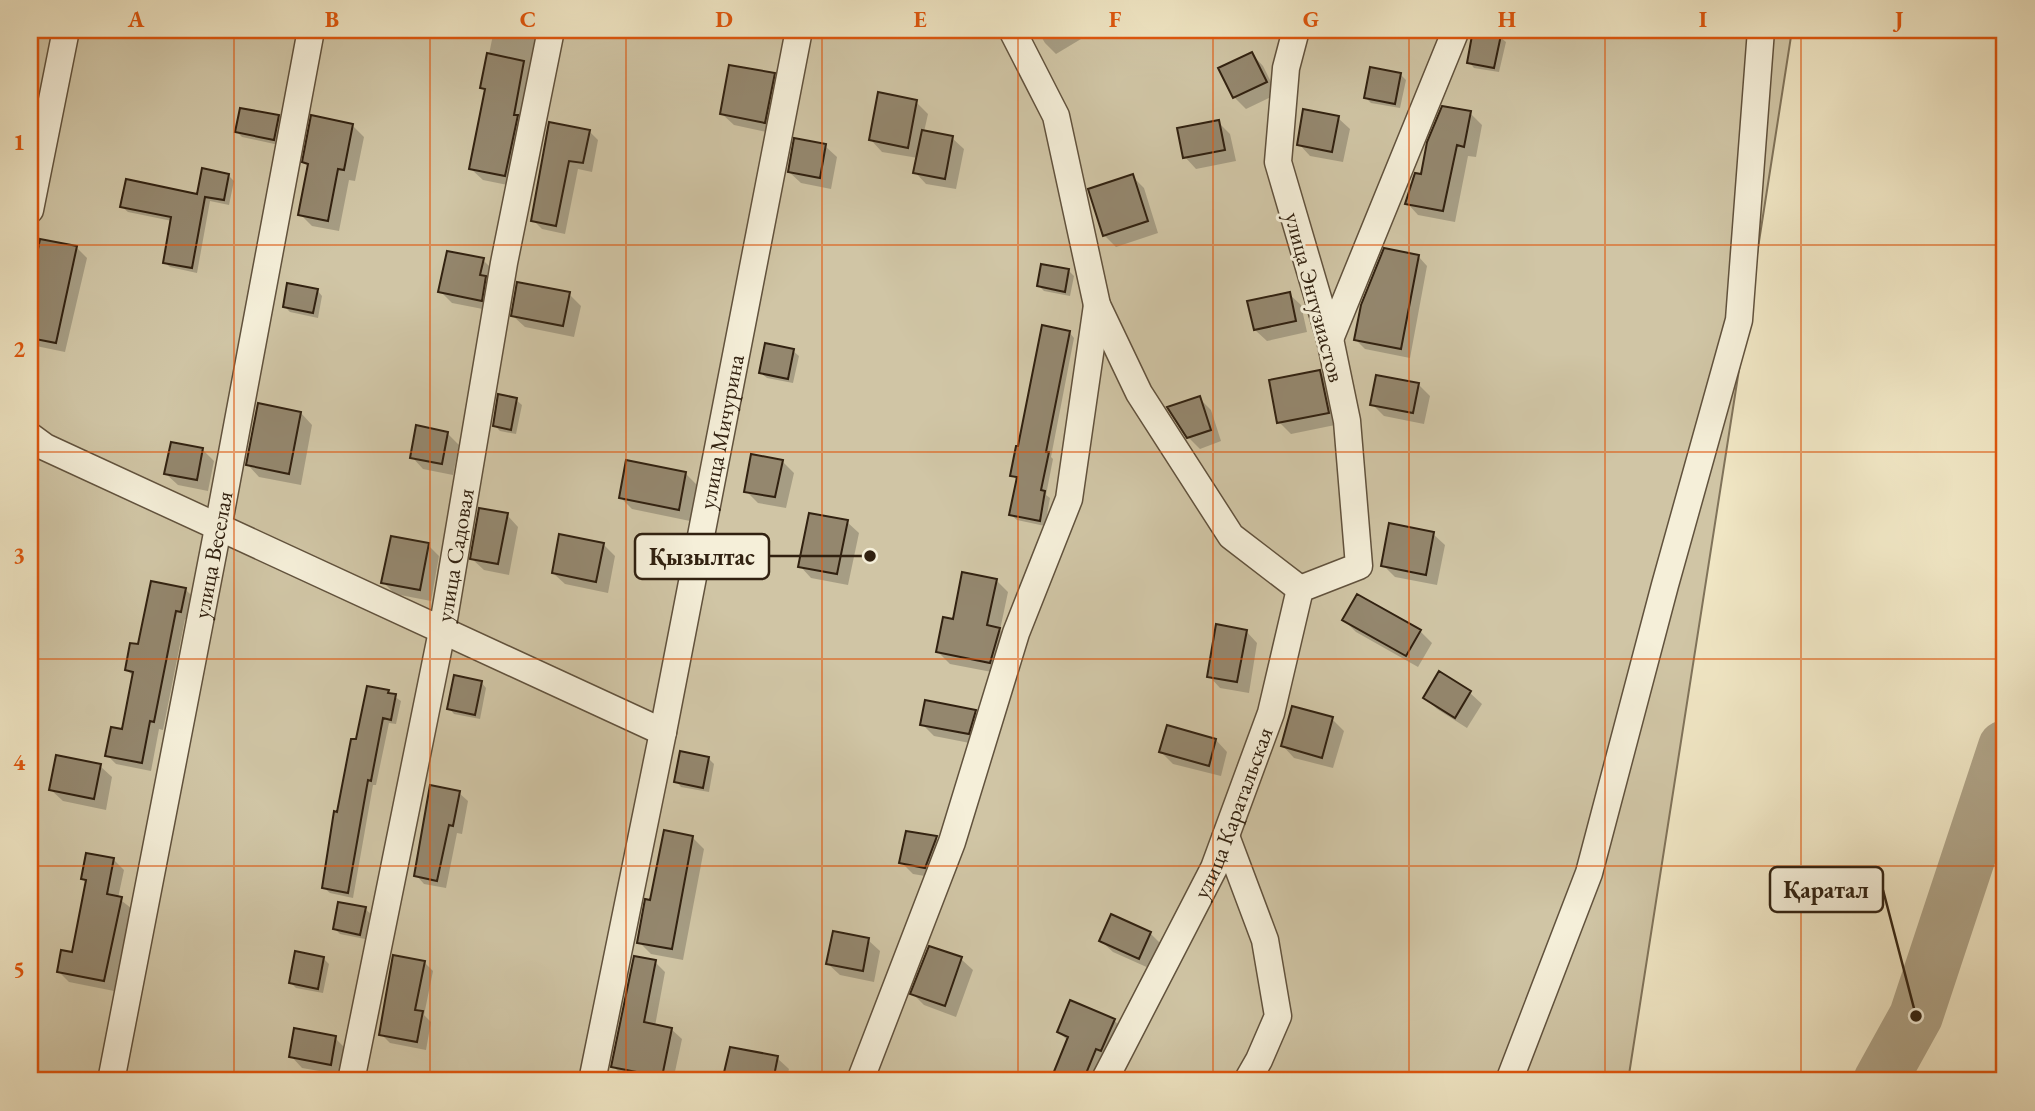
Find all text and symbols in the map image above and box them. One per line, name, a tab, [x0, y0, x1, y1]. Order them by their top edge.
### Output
text: A	[127, 4, 145, 34]
text: B	[325, 4, 339, 34]
text: C	[520, 4, 536, 34]
text: D	[715, 4, 733, 34]
text: E	[913, 4, 927, 34]
text: F	[1109, 4, 1122, 34]
text: G	[1303, 4, 1319, 34]
text: H	[1498, 4, 1516, 34]
text: I	[1699, 4, 1707, 34]
text: J	[1893, 4, 1904, 34]
text: 1	[13, 127, 25, 157]
street label: улица Энтузиастов	[1278, 209, 1352, 385]
text: 2	[13, 334, 25, 364]
street label: улица Мичурина	[692, 351, 751, 512]
street label: улица Садовая	[429, 486, 481, 624]
street label: улица Веселая	[186, 489, 240, 621]
callout: Қызылтас	[635, 534, 769, 579]
text: 3	[13, 540, 25, 570]
text: Қызылтас	[649, 541, 755, 572]
street label: улица Каратальская	[1186, 723, 1280, 904]
text: 4	[13, 747, 26, 777]
callout: Қаратал	[1770, 867, 1883, 912]
text: Қаратал	[1783, 874, 1869, 905]
text: 5	[13, 954, 25, 984]

